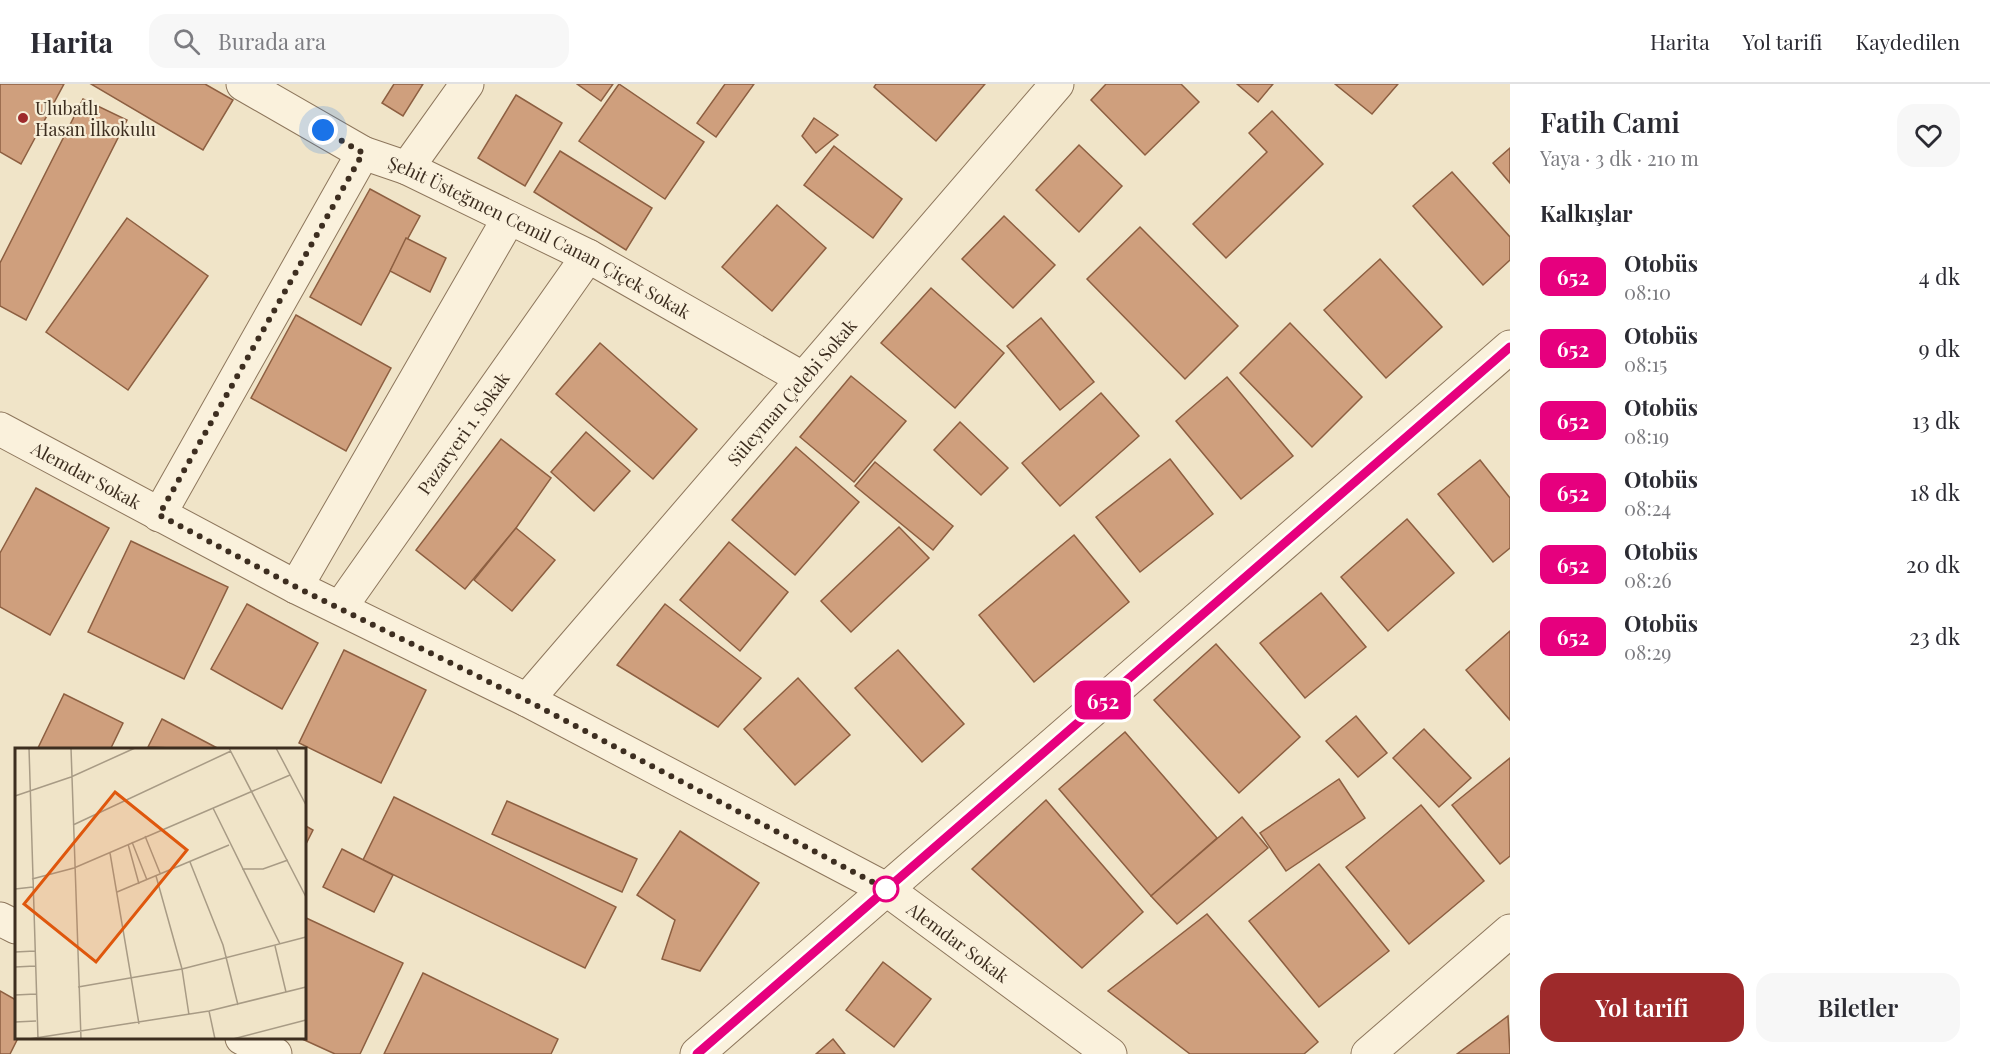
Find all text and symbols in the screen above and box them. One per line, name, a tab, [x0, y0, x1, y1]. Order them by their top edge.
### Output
search box	[149, 14, 569, 68]
text: Harita	[30, 23, 113, 60]
icon: search	[170, 25, 203, 58]
text: Burada ara	[218, 26, 326, 56]
text: Harita	[1650, 27, 1710, 55]
text: Yol tarifi	[1743, 27, 1822, 55]
text: Kaydedilen	[1855, 27, 1960, 55]
place label: Ulubatlı Hasan İlkokulu	[35, 96, 157, 141]
text: Fatih Cami	[1540, 103, 1680, 140]
button: heart	[1897, 104, 1960, 167]
marker: Ulubatlı Hasan İlkokulu	[16, 111, 30, 125]
your location	[308, 115, 338, 145]
text: Yaya · 3 dk · 210 m	[1540, 144, 1699, 171]
street label: Şehit Üsteğmen Cemil Canan Çiçek Sokak	[385, 150, 695, 324]
text: Kalkışlar	[1540, 198, 1633, 228]
text: Otobüs	[1624, 248, 1698, 278]
text: 4 dk	[1919, 261, 1960, 291]
text: 652	[1557, 262, 1589, 290]
text: 08:10	[1624, 278, 1671, 305]
street label: Süleyman Çelebi Sokak	[722, 314, 862, 471]
text: Otobüs	[1624, 320, 1698, 350]
text: 9 dk	[1918, 333, 1960, 363]
text: 652	[1557, 334, 1589, 362]
text: 08:15	[1624, 350, 1667, 377]
street label: Pazaryeri 1. Sokak	[412, 367, 515, 499]
text: Otobüs	[1624, 392, 1698, 422]
text: 13 dk	[1912, 405, 1960, 435]
text: 652	[1557, 406, 1589, 434]
text: 08:19	[1624, 422, 1669, 449]
street label: Alemdar Sokak	[27, 436, 146, 514]
text: Otobüs	[1624, 464, 1698, 494]
text: 18 dk	[1910, 477, 1960, 507]
text: 652	[1557, 478, 1589, 506]
text: 08:24	[1624, 494, 1671, 521]
text: Otobüs	[1624, 536, 1698, 566]
text: 20 dk	[1906, 549, 1960, 579]
text: 652	[1557, 550, 1589, 578]
text: 08:26	[1624, 566, 1672, 593]
text: Otobüs	[1624, 608, 1698, 638]
text: 23 dk	[1909, 621, 1960, 651]
text: 652	[1557, 622, 1589, 650]
text: 08:29	[1624, 638, 1671, 665]
line badge: 652	[1068, 680, 1138, 720]
text: 652	[1087, 686, 1119, 714]
inset map	[15, 748, 306, 1039]
unlabelled marker	[873, 876, 899, 902]
street label: Alemdar Sokak	[902, 896, 1014, 988]
button: Yol tarifi	[1540, 973, 1744, 1042]
button: Biletler	[1756, 973, 1960, 1042]

